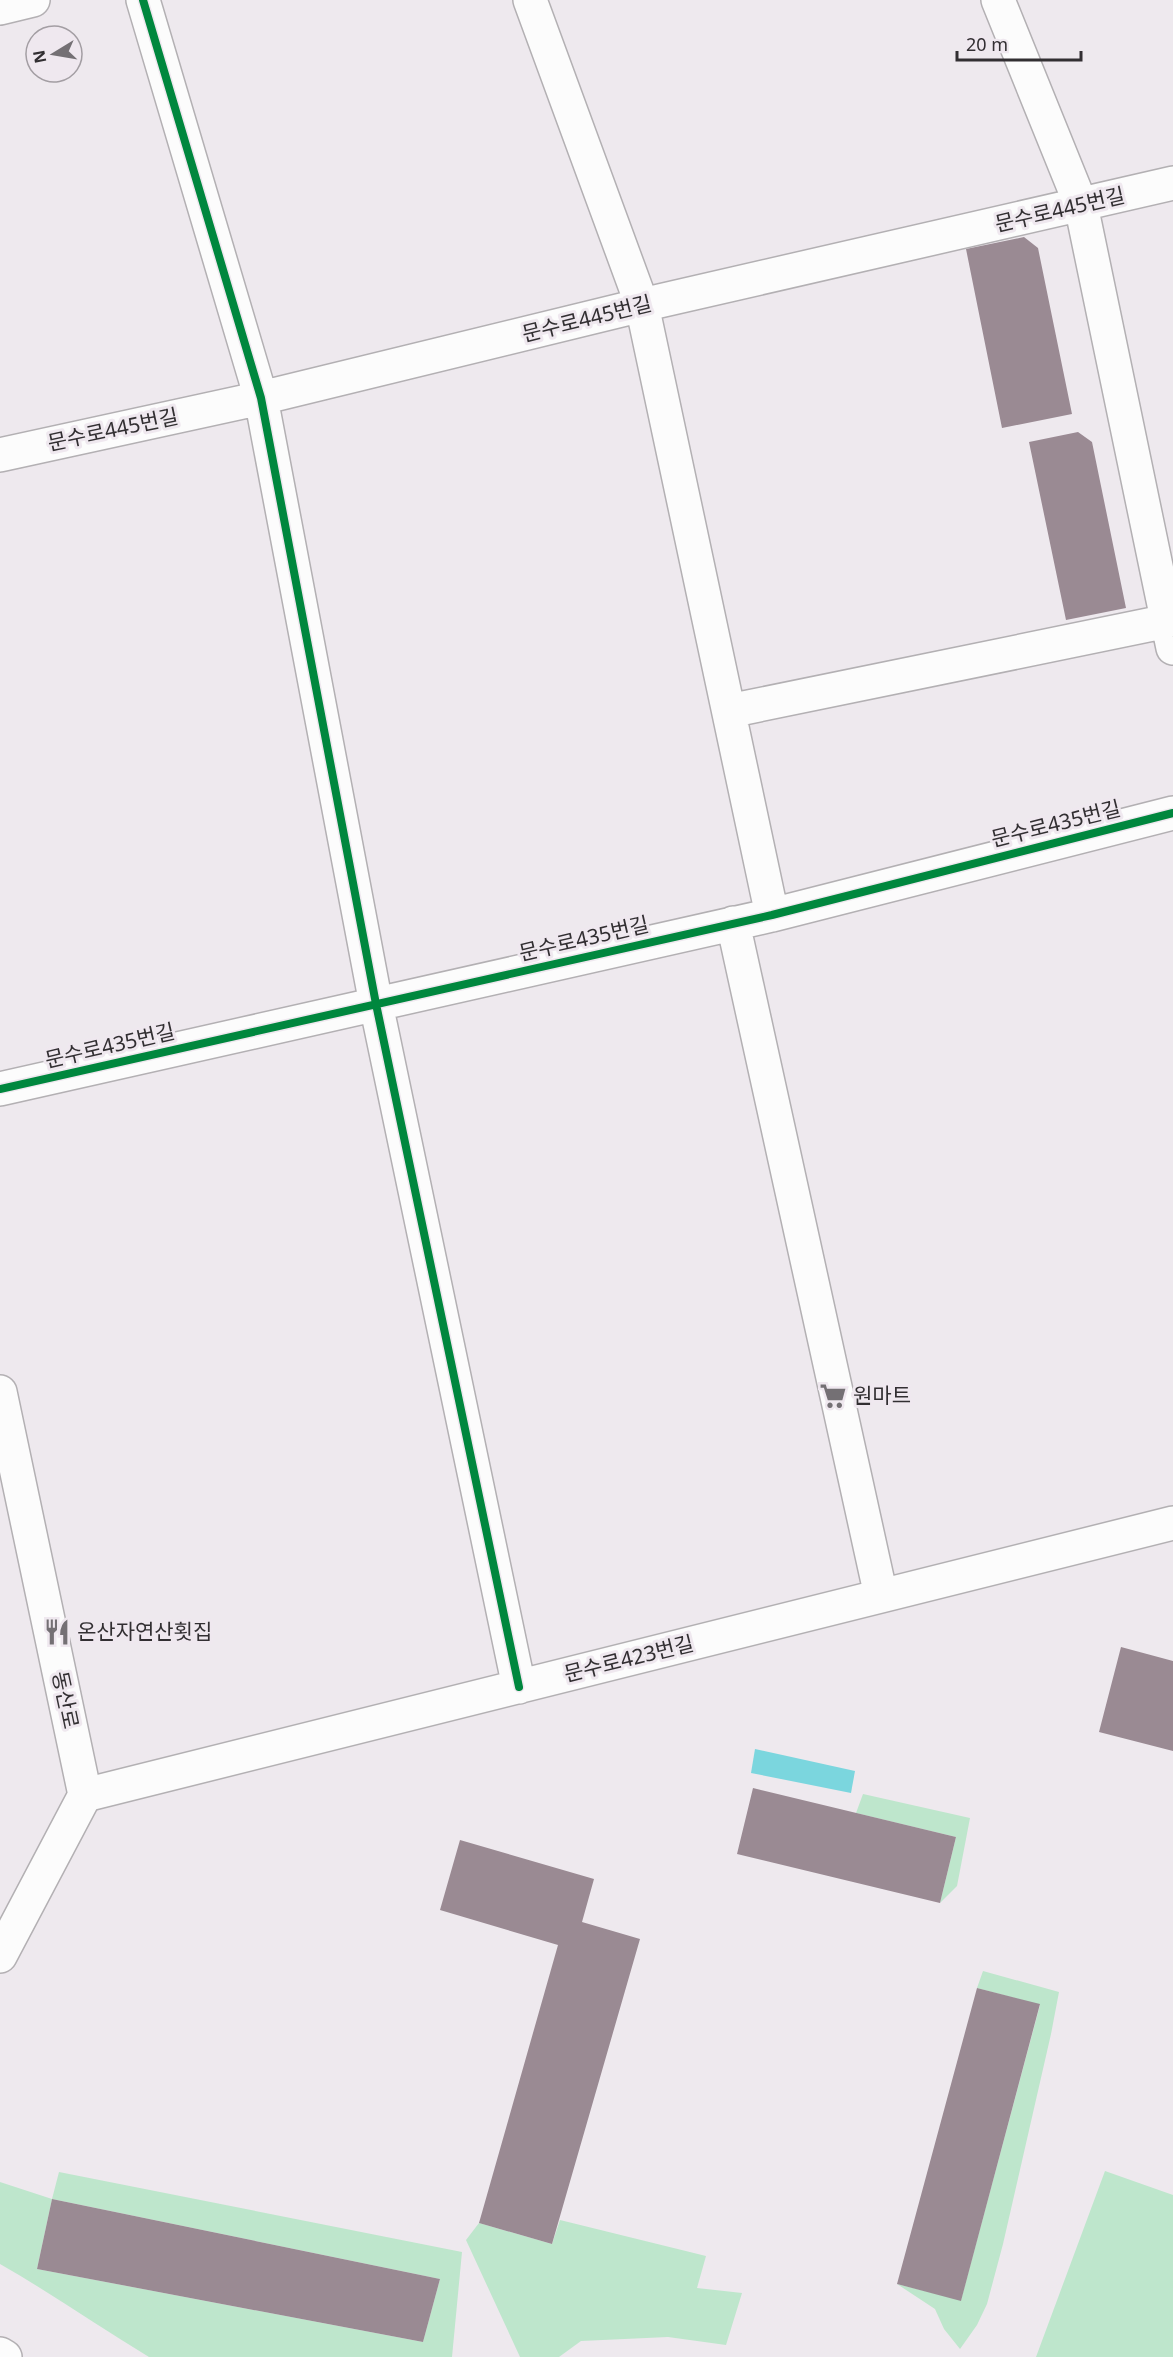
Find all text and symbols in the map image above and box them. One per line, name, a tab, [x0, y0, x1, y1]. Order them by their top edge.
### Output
north arrow	[24, 24, 84, 84]
scale bar	[957, 24, 1082, 62]
text: 20 m	[966, 32, 1008, 56]
text: N	[27, 48, 51, 65]
street label: 문수로445번길	[992, 180, 1128, 238]
street label: 문수로445번길	[519, 288, 654, 348]
street label: 문수로445번길	[45, 402, 181, 457]
street label: 문수로435번길	[988, 793, 1123, 853]
street label: 문수로435번길	[516, 909, 652, 967]
street label: 문수로435번길	[42, 1016, 178, 1074]
supermarket icon: 원마트	[818, 1381, 848, 1411]
place label: 원마트	[853, 1381, 911, 1409]
restaurant icon: 온산자연산횟집	[42, 1617, 72, 1647]
place label: 온산자연산횟집	[77, 1617, 212, 1645]
street label: 문수로423번길	[561, 1628, 696, 1688]
street label: 동산로	[46, 1669, 86, 1731]

